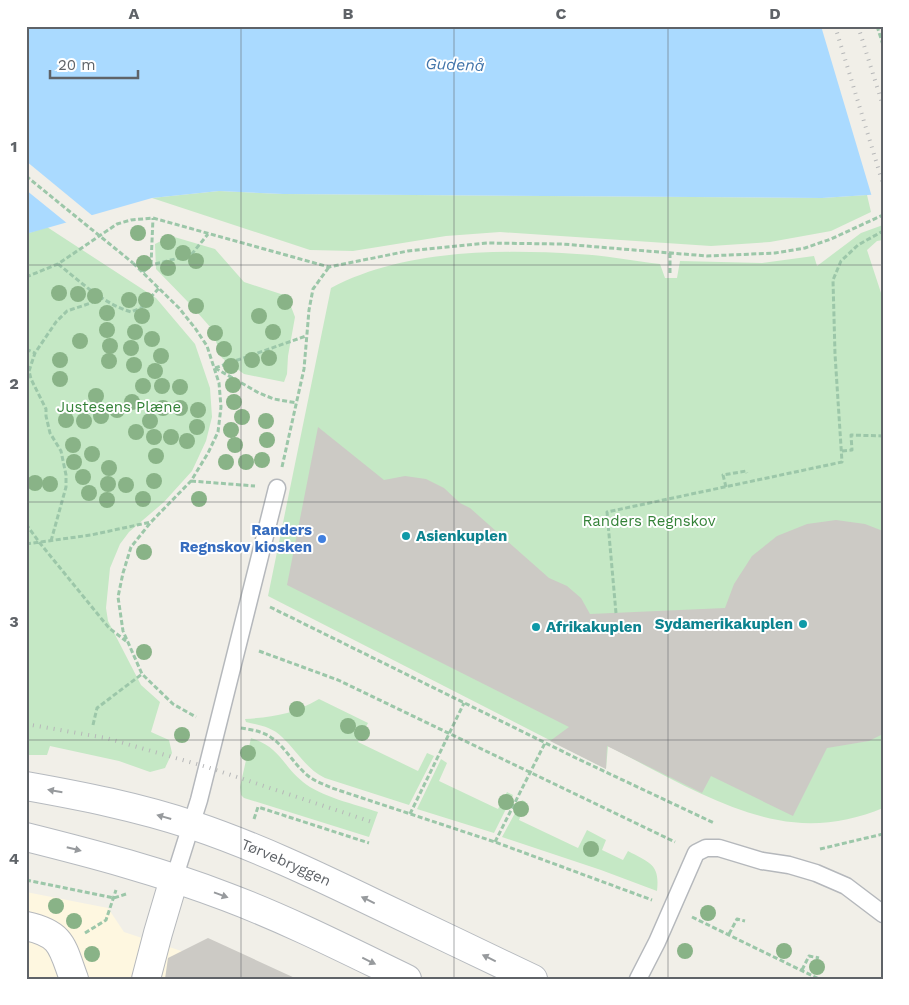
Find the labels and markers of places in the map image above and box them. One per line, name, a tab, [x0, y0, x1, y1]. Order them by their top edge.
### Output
place label: Randers Regnskov kiosken	[180, 521, 312, 556]
place label: Asienkuplen	[416, 527, 507, 545]
marker: Asienkuplen	[400, 530, 412, 542]
marker: Randers Regnskov kiosken	[316, 533, 328, 545]
place label: Sydamerikakuplen	[655, 615, 793, 633]
place label: Afrikakuplen	[546, 618, 642, 636]
marker: Sydamerikakuplen	[797, 618, 809, 630]
marker: Afrikakuplen	[530, 621, 542, 633]

